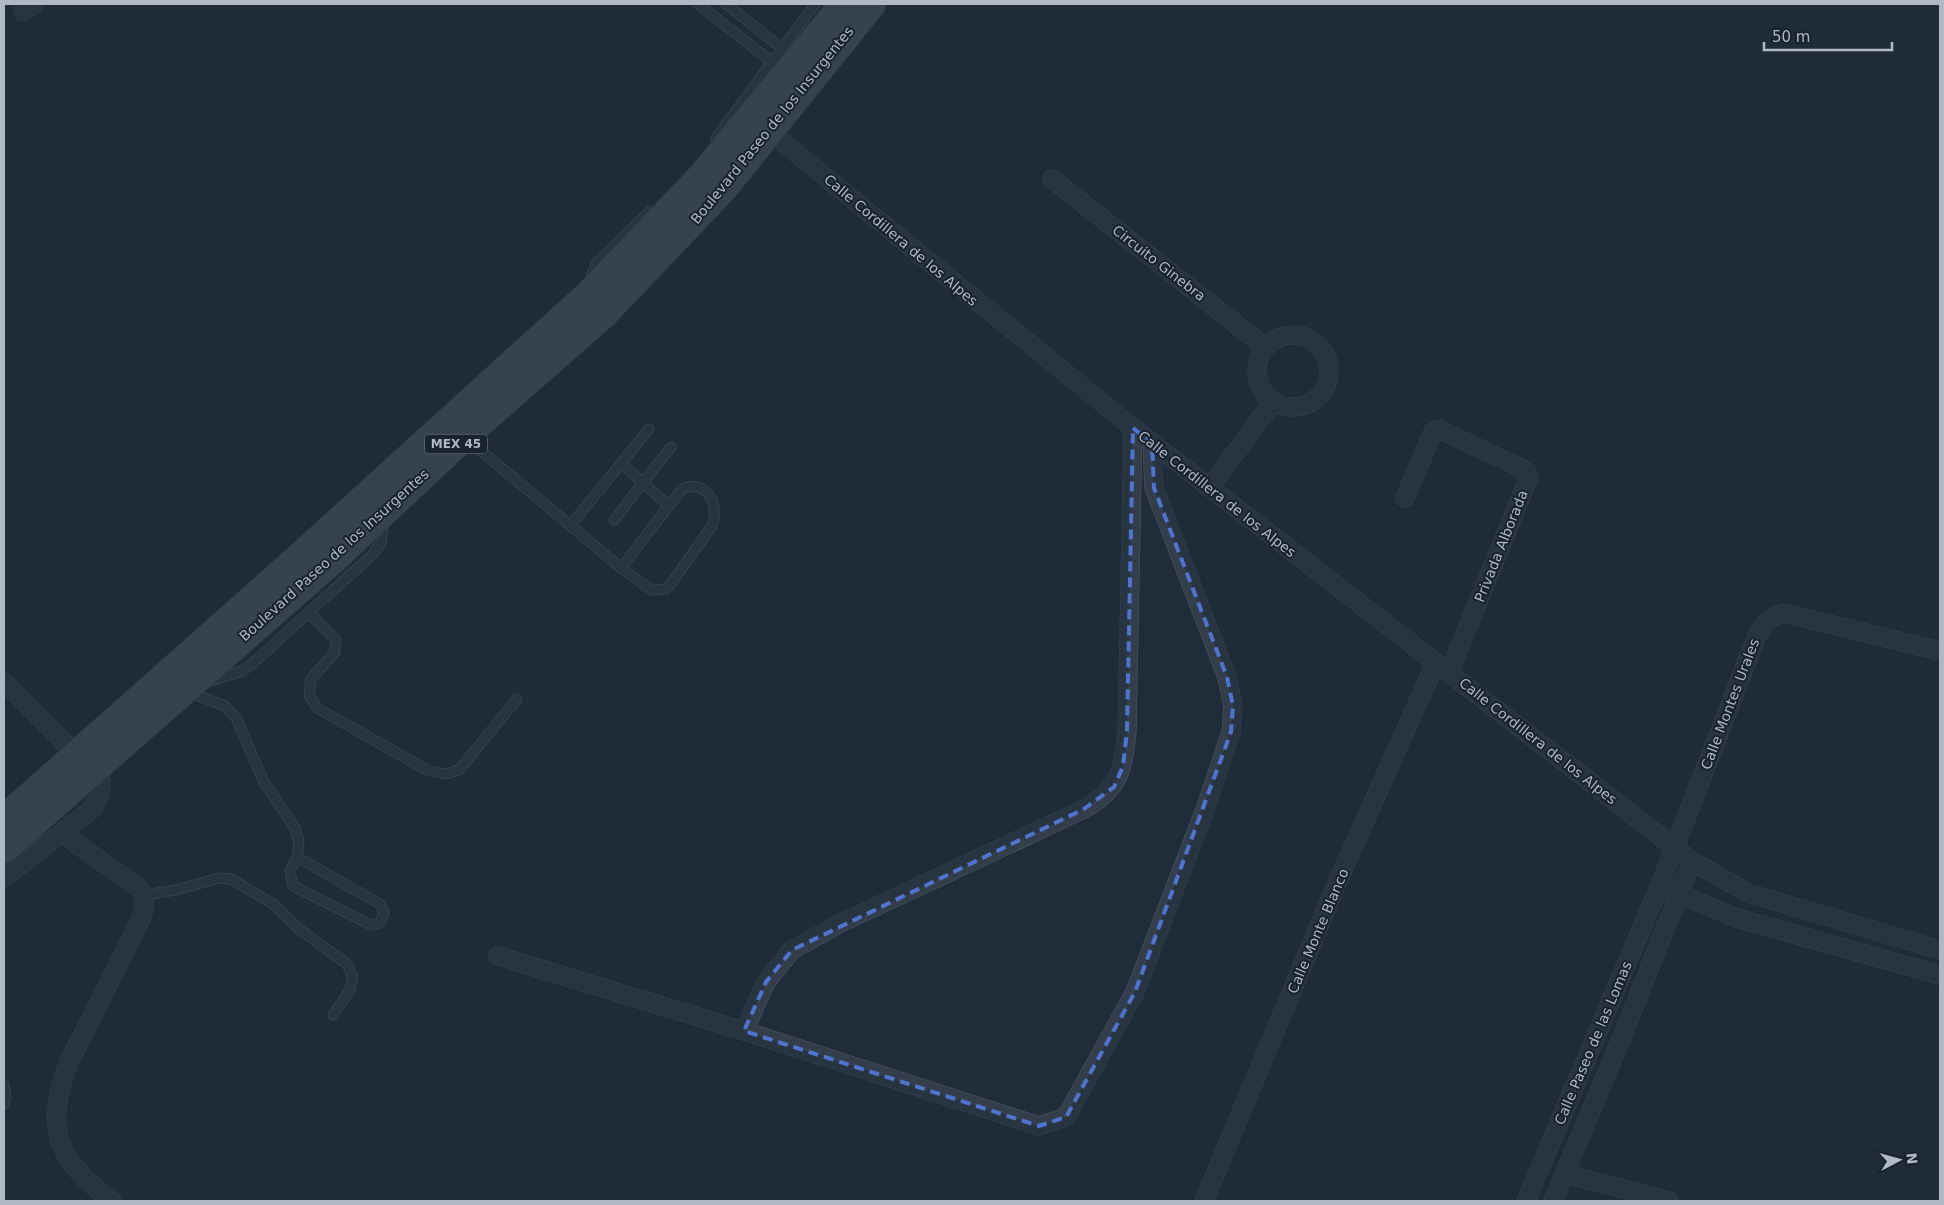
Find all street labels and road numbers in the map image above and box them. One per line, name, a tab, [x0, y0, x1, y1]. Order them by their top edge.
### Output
street label: Boulevard Paseo de los Insurgentes	[687, 23, 857, 227]
street label: Calle Cordillera de los Alpes	[821, 171, 981, 309]
street label: Circuito Ginebra	[1109, 222, 1209, 304]
street label: Calle Cordillera de los Alpes	[1135, 428, 1299, 560]
road number: MEX 45	[425, 434, 487, 454]
street label: Boulevard Paseo de los Insurgentes	[236, 466, 432, 644]
street label: Privada Alborada	[1471, 488, 1531, 604]
street label: Calle Montes Urales	[1698, 636, 1762, 772]
street label: Calle Cordillera de los Alpes	[1456, 675, 1620, 807]
street label: Calle Monte Blanco	[1284, 866, 1352, 996]
street label: Calle Paseo de las Lomas	[1551, 959, 1635, 1127]

